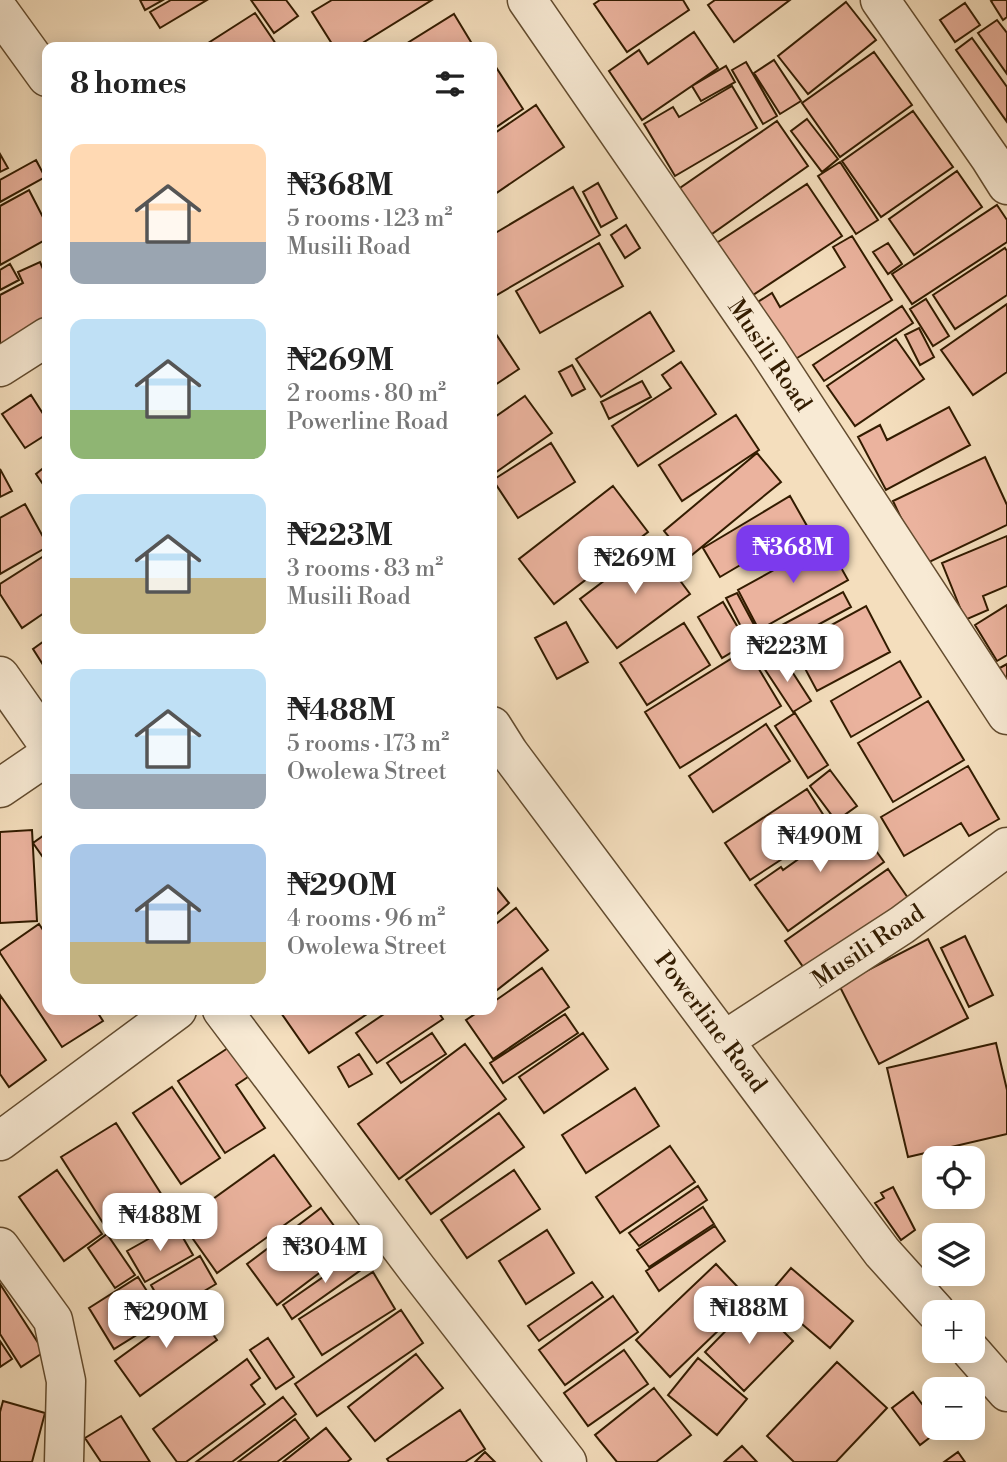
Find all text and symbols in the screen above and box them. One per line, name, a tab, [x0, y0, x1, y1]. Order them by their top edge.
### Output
text: 8 homes	[70, 65, 186, 103]
icon: filters	[431, 65, 469, 103]
text: ₦368M	[287, 167, 393, 205]
icon: home	[126, 172, 210, 256]
text: 5 rooms · 123 m²	[287, 205, 453, 233]
text: Musili Road	[287, 233, 411, 261]
street label: Musili Road	[721, 294, 818, 418]
text: ₦269M	[287, 342, 394, 380]
icon: home	[126, 347, 210, 431]
text: 2 rooms · 80 m²	[287, 380, 446, 408]
text: Powerline Road	[287, 408, 448, 436]
text: ₦223M	[287, 517, 393, 555]
icon: home	[126, 522, 210, 606]
pin: ₦368M	[744, 526, 842, 585]
text: ₦368M	[752, 534, 834, 562]
pin: ₦269M	[586, 536, 684, 596]
text: ₦269M	[594, 545, 676, 573]
text: 3 rooms · 83 m²	[287, 555, 443, 583]
text: Musili Road	[287, 583, 411, 611]
pin: ₦223M	[738, 624, 836, 684]
text: ₦223M	[746, 633, 828, 661]
text: ₦488M	[287, 692, 395, 730]
icon: home	[126, 697, 210, 781]
text: 5 rooms · 173 m²	[287, 730, 449, 758]
text: Owolewa Street	[287, 758, 447, 786]
pin: ₦490M	[771, 814, 869, 874]
text: ₦490M	[777, 823, 863, 851]
text: ₦290M	[287, 867, 397, 905]
icon: home	[126, 872, 210, 956]
street label: Musili Road	[807, 898, 931, 995]
text: 4 rooms · 96 m²	[287, 905, 445, 933]
text: Owolewa Street	[287, 933, 447, 961]
street label: Powerline Road	[648, 946, 773, 1099]
map controls	[922, 1146, 985, 1440]
button: locate	[922, 1146, 985, 1209]
pin: ₦488M	[111, 1194, 209, 1253]
text: ₦488M	[118, 1202, 202, 1230]
button: layers	[922, 1223, 985, 1286]
pin: ₦304M	[276, 1226, 374, 1285]
text: ₦304M	[283, 1234, 367, 1262]
pin: ₦188M	[700, 1286, 798, 1346]
pin: ₦290M	[117, 1290, 215, 1350]
text: ₦188M	[710, 1295, 788, 1323]
text: ₦290M	[124, 1299, 208, 1327]
button: +	[922, 1300, 985, 1363]
button: −	[922, 1377, 985, 1440]

